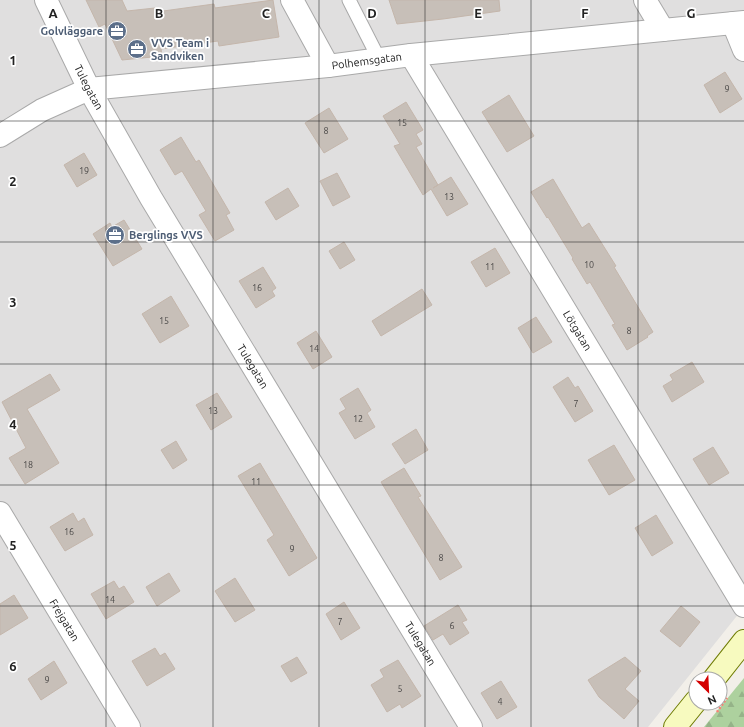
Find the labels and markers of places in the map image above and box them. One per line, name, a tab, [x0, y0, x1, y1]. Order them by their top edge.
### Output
office icon: Golvläggare	[106, 20, 128, 42]
place label: Golvläggare	[41, 25, 103, 37]
place label: VVS Team i Sandviken	[151, 37, 209, 62]
office icon: VVS Team i Sandviken	[126, 38, 148, 60]
office icon: Berglings VVS	[104, 224, 126, 246]
place label: Berglings VVS	[129, 229, 203, 241]

